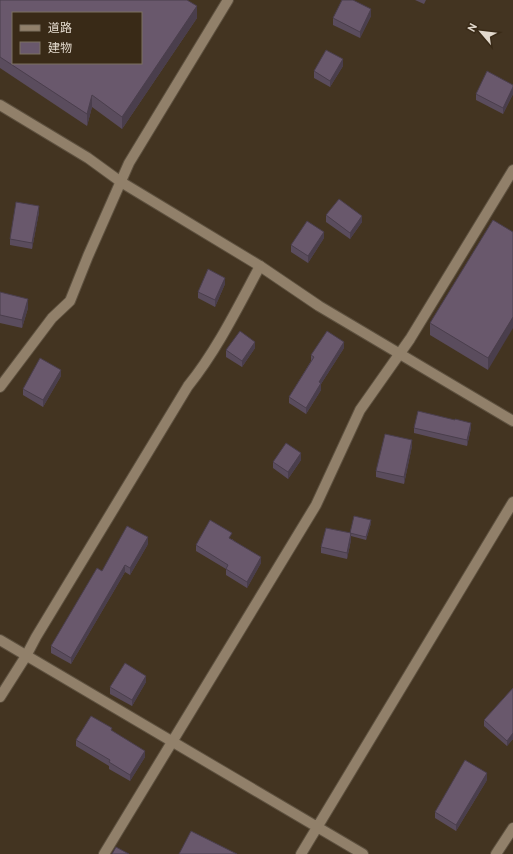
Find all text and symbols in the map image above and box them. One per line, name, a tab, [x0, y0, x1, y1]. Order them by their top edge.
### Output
legend	[12, 12, 142, 64]
north arrow	[461, 12, 501, 52]
text: 道路	[48, 21, 72, 37]
text: N	[465, 21, 481, 35]
text: 建物	[48, 41, 72, 57]

